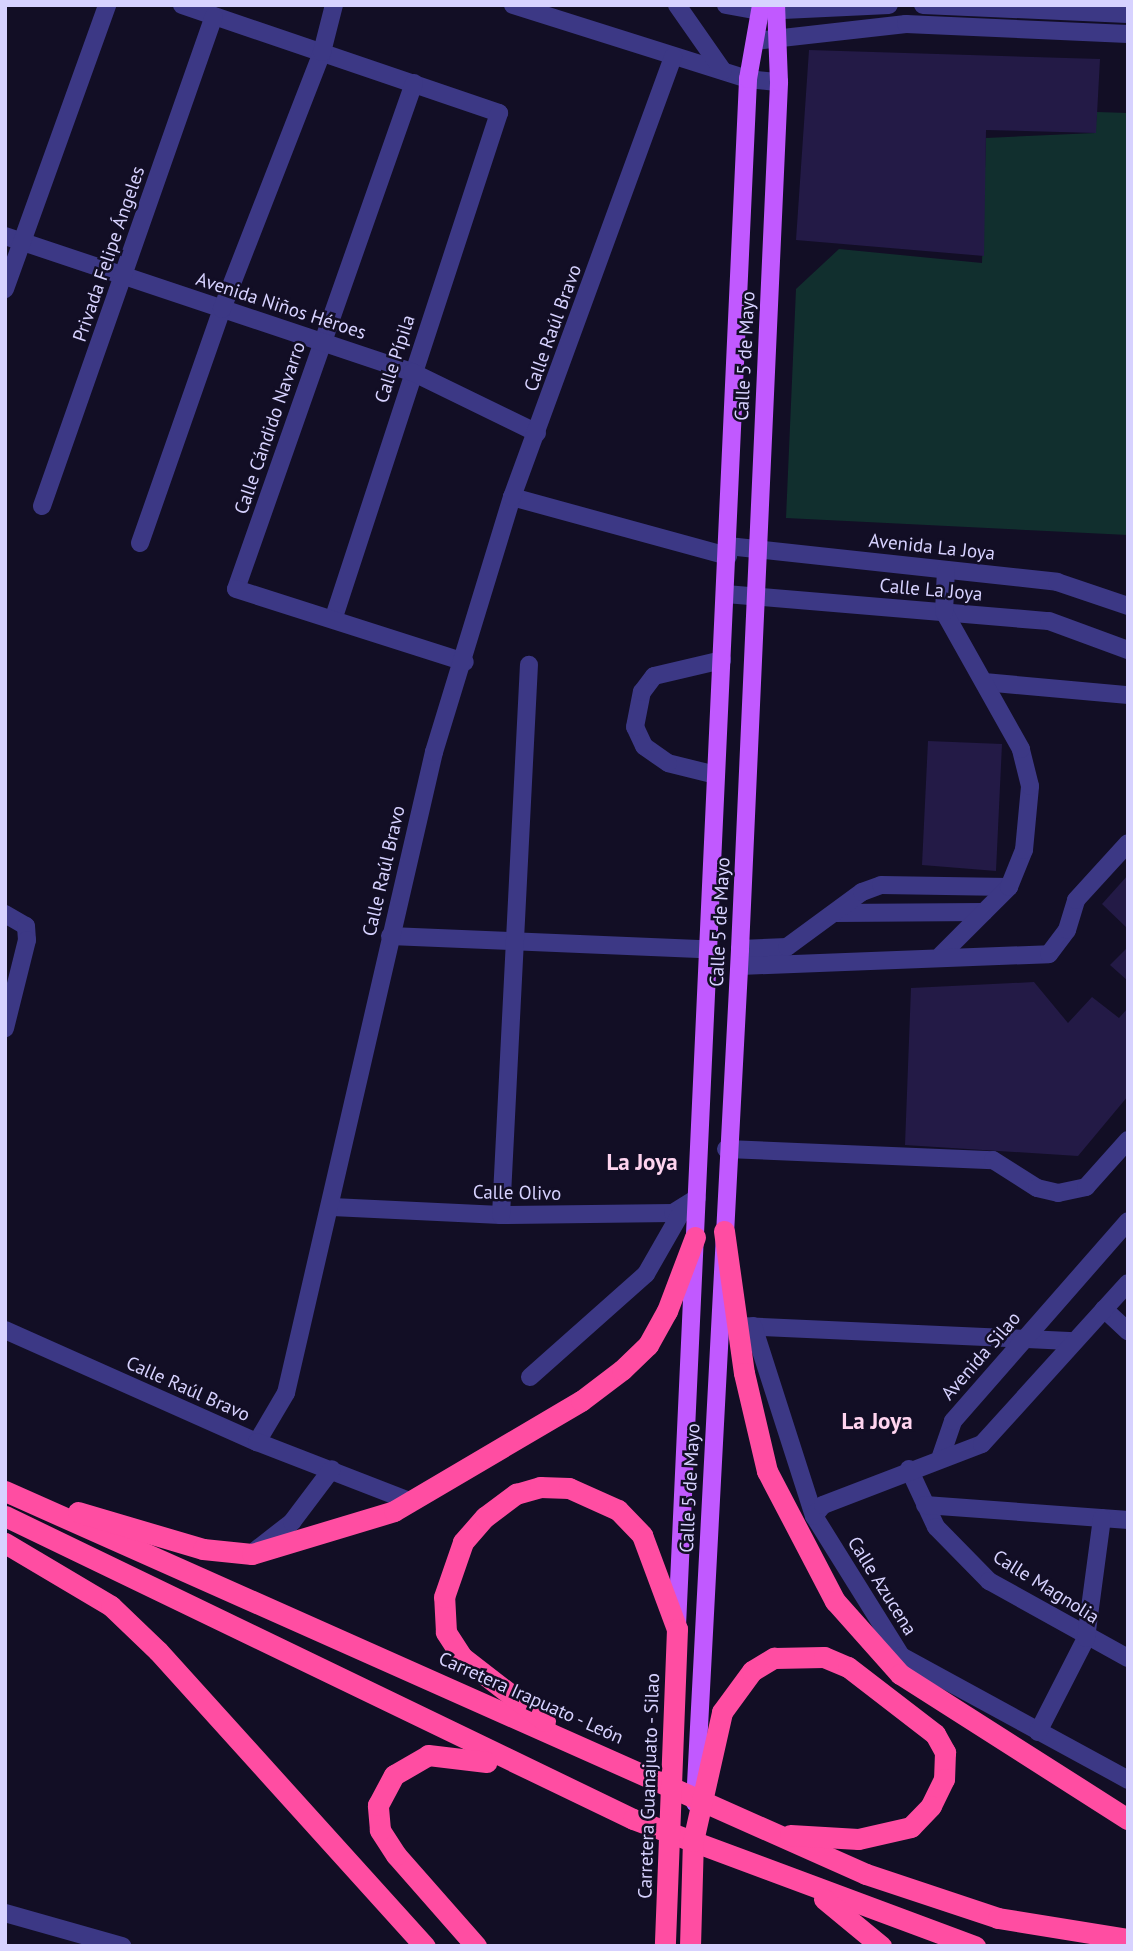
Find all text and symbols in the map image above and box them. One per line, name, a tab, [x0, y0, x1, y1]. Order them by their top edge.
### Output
street label: Privada Felipe Ángeles	[68, 163, 150, 345]
street label: Calle Raúl Bravo	[519, 261, 587, 395]
street label: Avenida Niños Héroes	[193, 268, 369, 344]
street label: Calle 5 de Mayo	[730, 291, 760, 421]
street label: Calle Pípila	[370, 312, 420, 406]
street label: Calle Cándido Navarro	[230, 339, 310, 517]
street label: Avenida La Joya	[868, 529, 996, 565]
street label: Calle La Joya	[878, 574, 984, 606]
street label: Calle Raúl Bravo	[358, 804, 410, 938]
street label: Calle 5 de Mayo	[705, 857, 735, 987]
district label: La Joya	[606, 1148, 678, 1176]
street label: Calle Olivo	[473, 1181, 561, 1205]
street label: Avenida Silao	[936, 1307, 1026, 1405]
street label: Calle Raúl Bravo	[122, 1351, 254, 1427]
district label: La Joya	[841, 1407, 913, 1435]
street label: Calle 5 de Mayo	[675, 1423, 705, 1553]
street label: Calle Azucena	[842, 1532, 922, 1640]
street label: Calle Magnolia	[989, 1545, 1103, 1629]
street label: Carretera Irapuato - León	[434, 1646, 628, 1750]
street label: Carretera Guanajuato - Silao	[634, 1671, 664, 1901]

